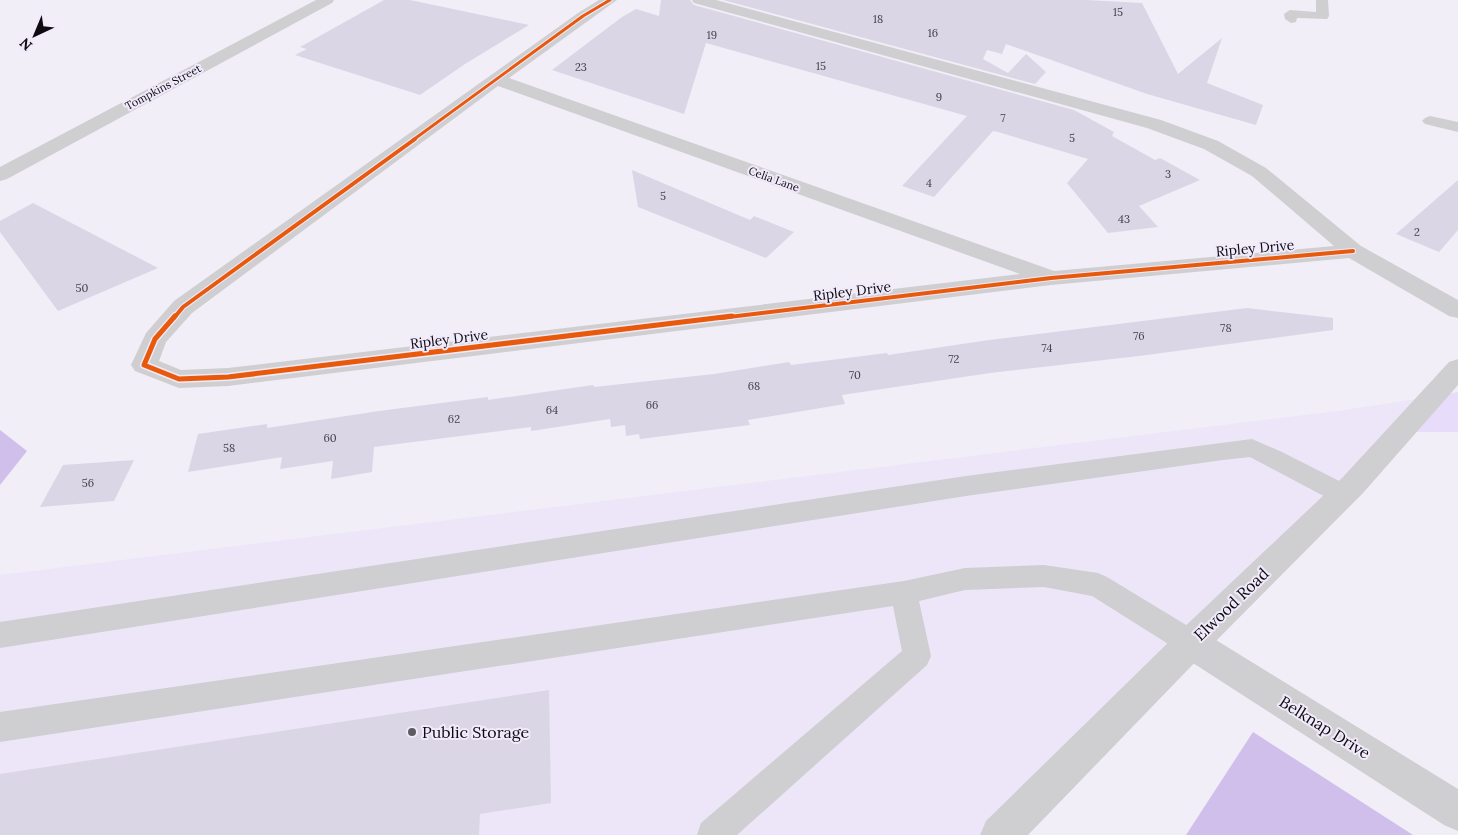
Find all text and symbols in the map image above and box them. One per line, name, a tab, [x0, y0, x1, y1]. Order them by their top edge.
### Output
house number: 15	[1113, 5, 1123, 19]
north arrow	[10, 10, 60, 60]
house number: 18	[873, 12, 883, 26]
house number: 16	[928, 26, 938, 40]
house number: 19	[707, 28, 717, 42]
text: N	[16, 34, 36, 55]
house number: 15	[816, 59, 826, 73]
house number: 23	[575, 60, 587, 74]
street label: Tompkins Street	[123, 61, 204, 113]
house number: 9	[936, 90, 942, 104]
house number: 7	[1000, 111, 1006, 125]
house number: 5	[1069, 131, 1075, 145]
street label: Celia Lane	[747, 163, 801, 195]
house number: 3	[1165, 167, 1171, 181]
house number: 4	[926, 176, 932, 190]
house number: 5	[660, 189, 666, 203]
house number: 43	[1118, 212, 1130, 226]
house number: 2	[1414, 225, 1420, 239]
street label: Ripley Drive	[1215, 236, 1295, 260]
street label: Ripley Drive	[812, 277, 892, 305]
house number: 50	[76, 281, 89, 295]
house number: 78	[1220, 321, 1232, 335]
street label: Ripley Drive	[409, 325, 489, 353]
house number: 76	[1133, 329, 1145, 343]
house number: 74	[1042, 341, 1052, 355]
house number: 72	[949, 352, 960, 366]
house number: 70	[849, 368, 861, 382]
house number: 68	[748, 379, 760, 393]
house number: 66	[646, 398, 658, 412]
house number: 64	[546, 403, 558, 417]
house number: 62	[448, 412, 460, 426]
house number: 60	[323, 431, 337, 445]
house number: 58	[223, 441, 235, 455]
house number: 56	[82, 476, 94, 490]
street label: Elwood Road	[1189, 563, 1273, 645]
street label: Belknap Drive	[1276, 691, 1374, 763]
place label: Public Storage	[422, 722, 530, 742]
marker: Public Storage	[406, 726, 418, 738]

